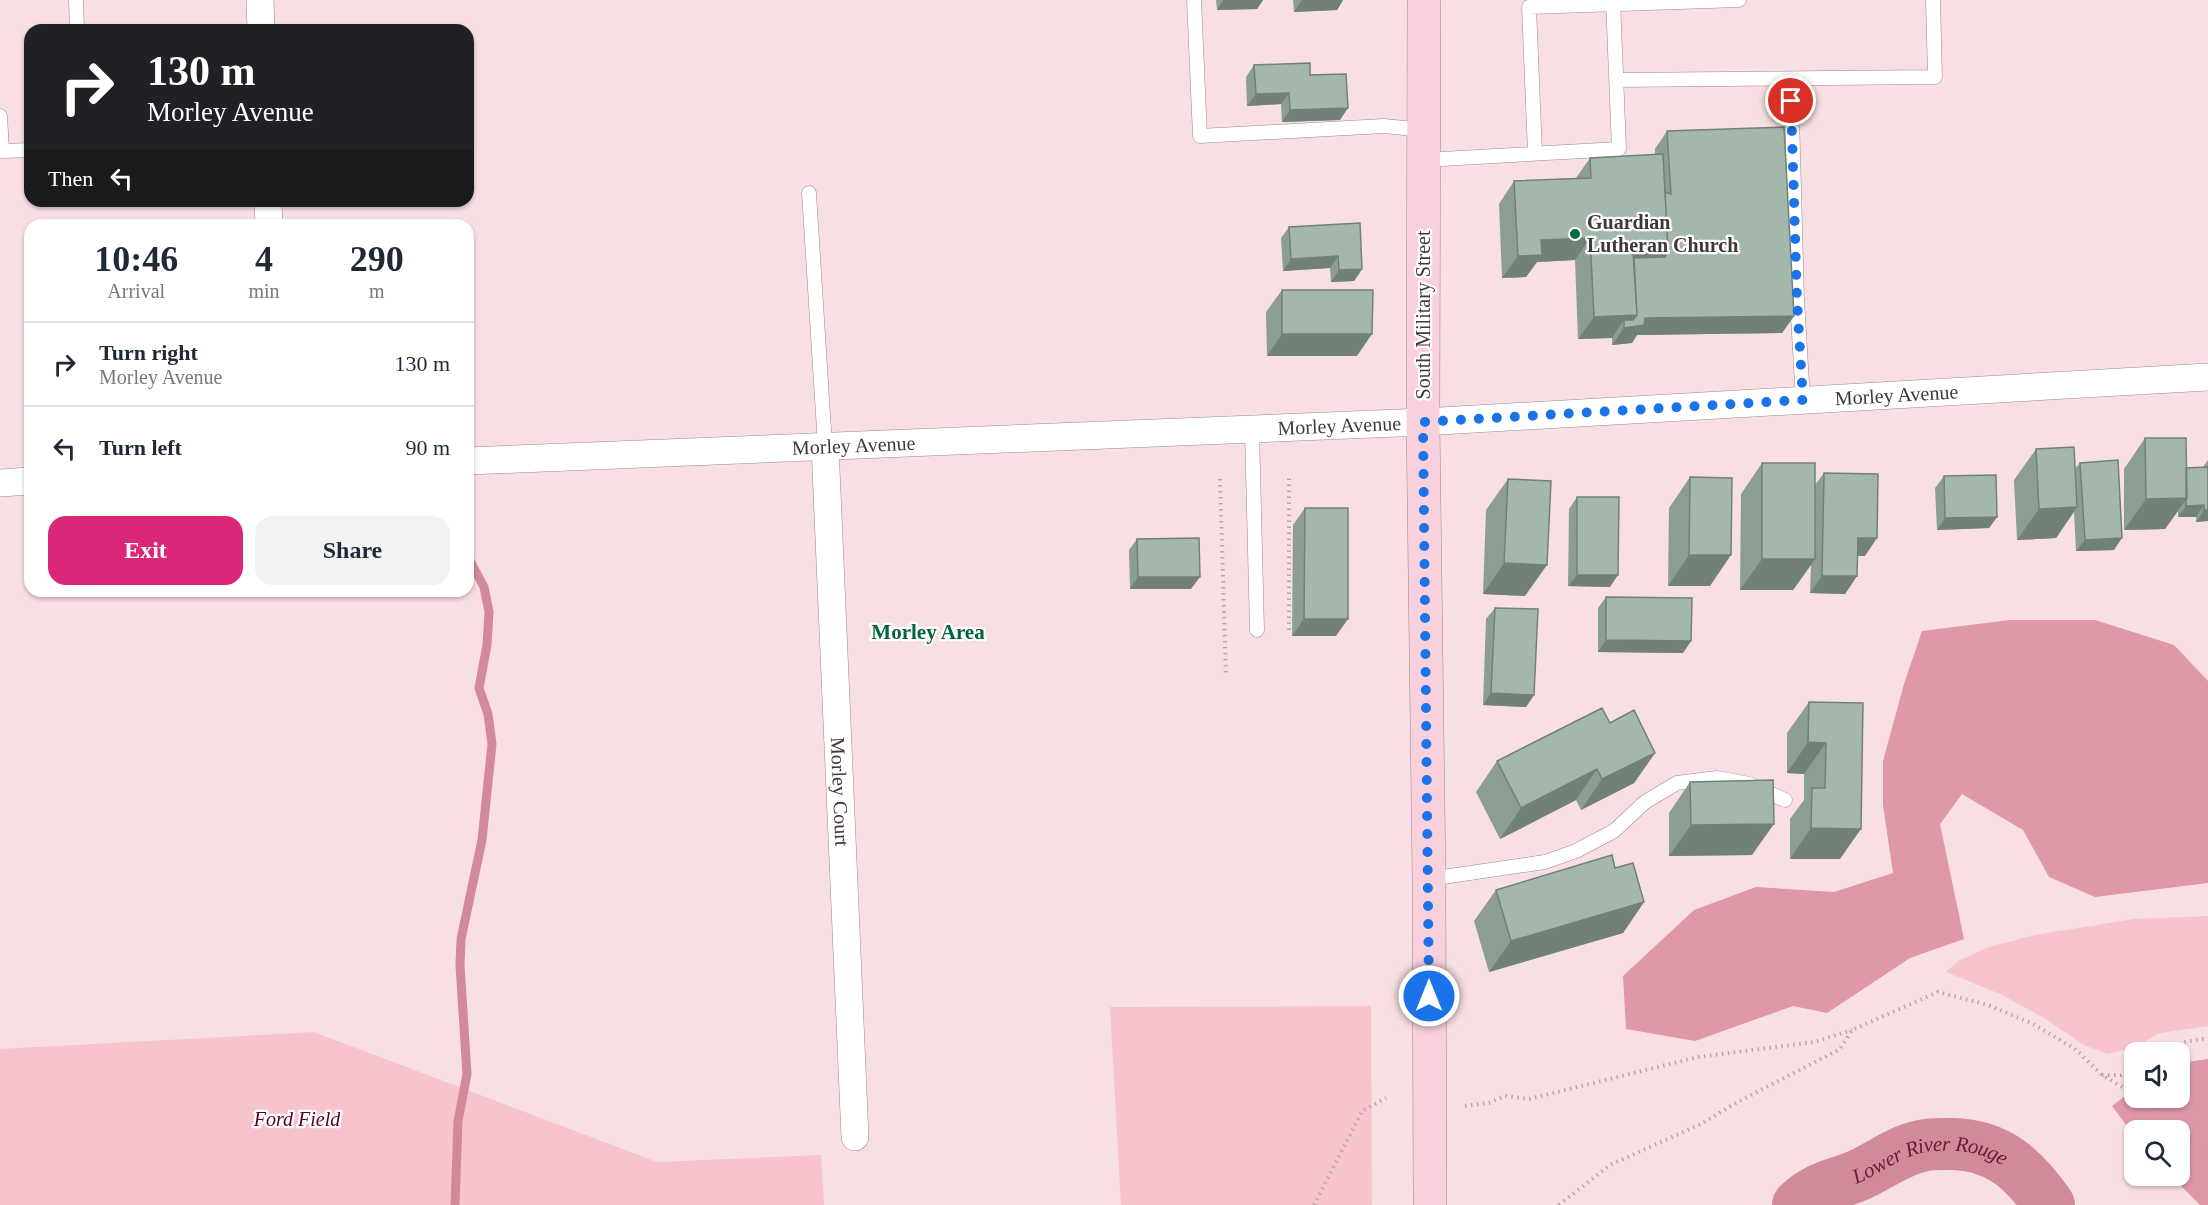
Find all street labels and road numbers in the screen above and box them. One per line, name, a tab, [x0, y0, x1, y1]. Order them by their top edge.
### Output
street label: South Military Street	[1412, 230, 1435, 399]
street label: Morley Avenue	[1834, 380, 1959, 409]
street label: Morley Avenue	[1277, 412, 1402, 439]
street label: Morley Avenue	[791, 432, 916, 459]
street label: Morley Court	[827, 736, 853, 847]

